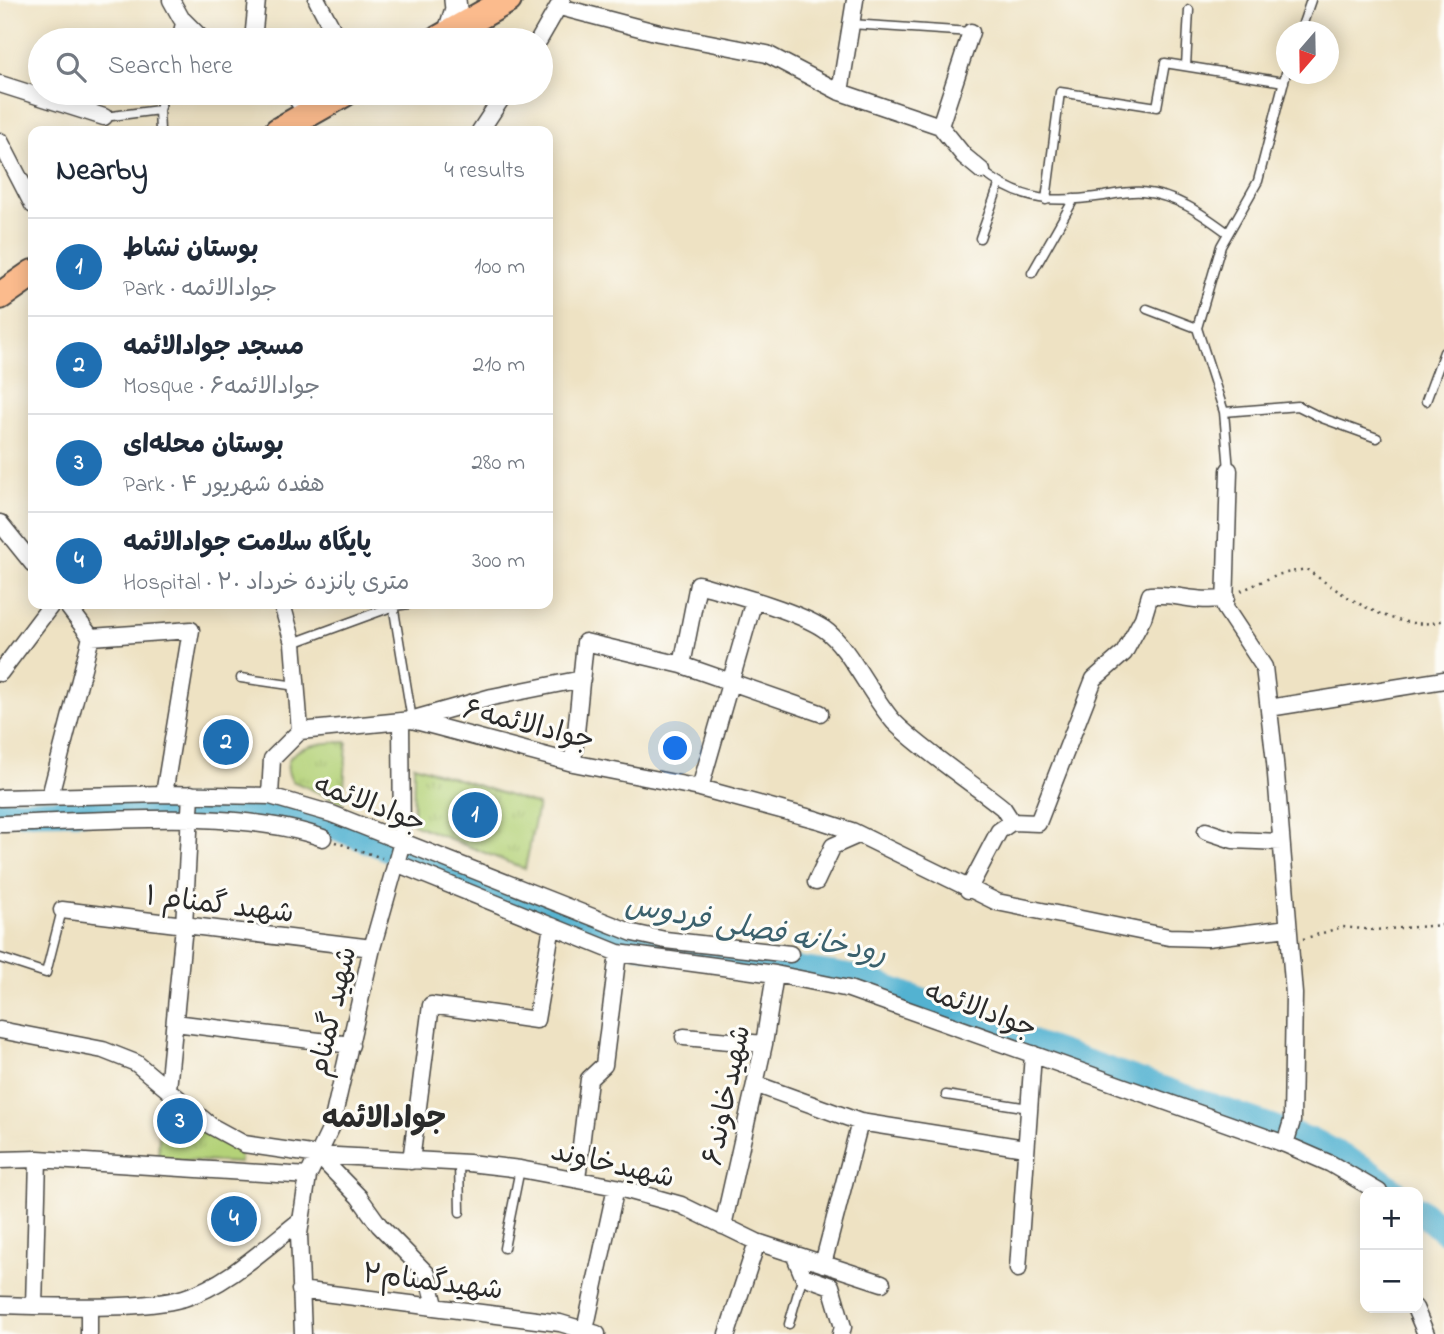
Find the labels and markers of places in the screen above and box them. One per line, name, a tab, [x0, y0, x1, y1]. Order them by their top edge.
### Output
pin: 2	[203, 716, 249, 768]
pin: 1	[452, 789, 498, 841]
pin: 3	[157, 1095, 203, 1147]
pin: 4	[211, 1193, 257, 1245]

